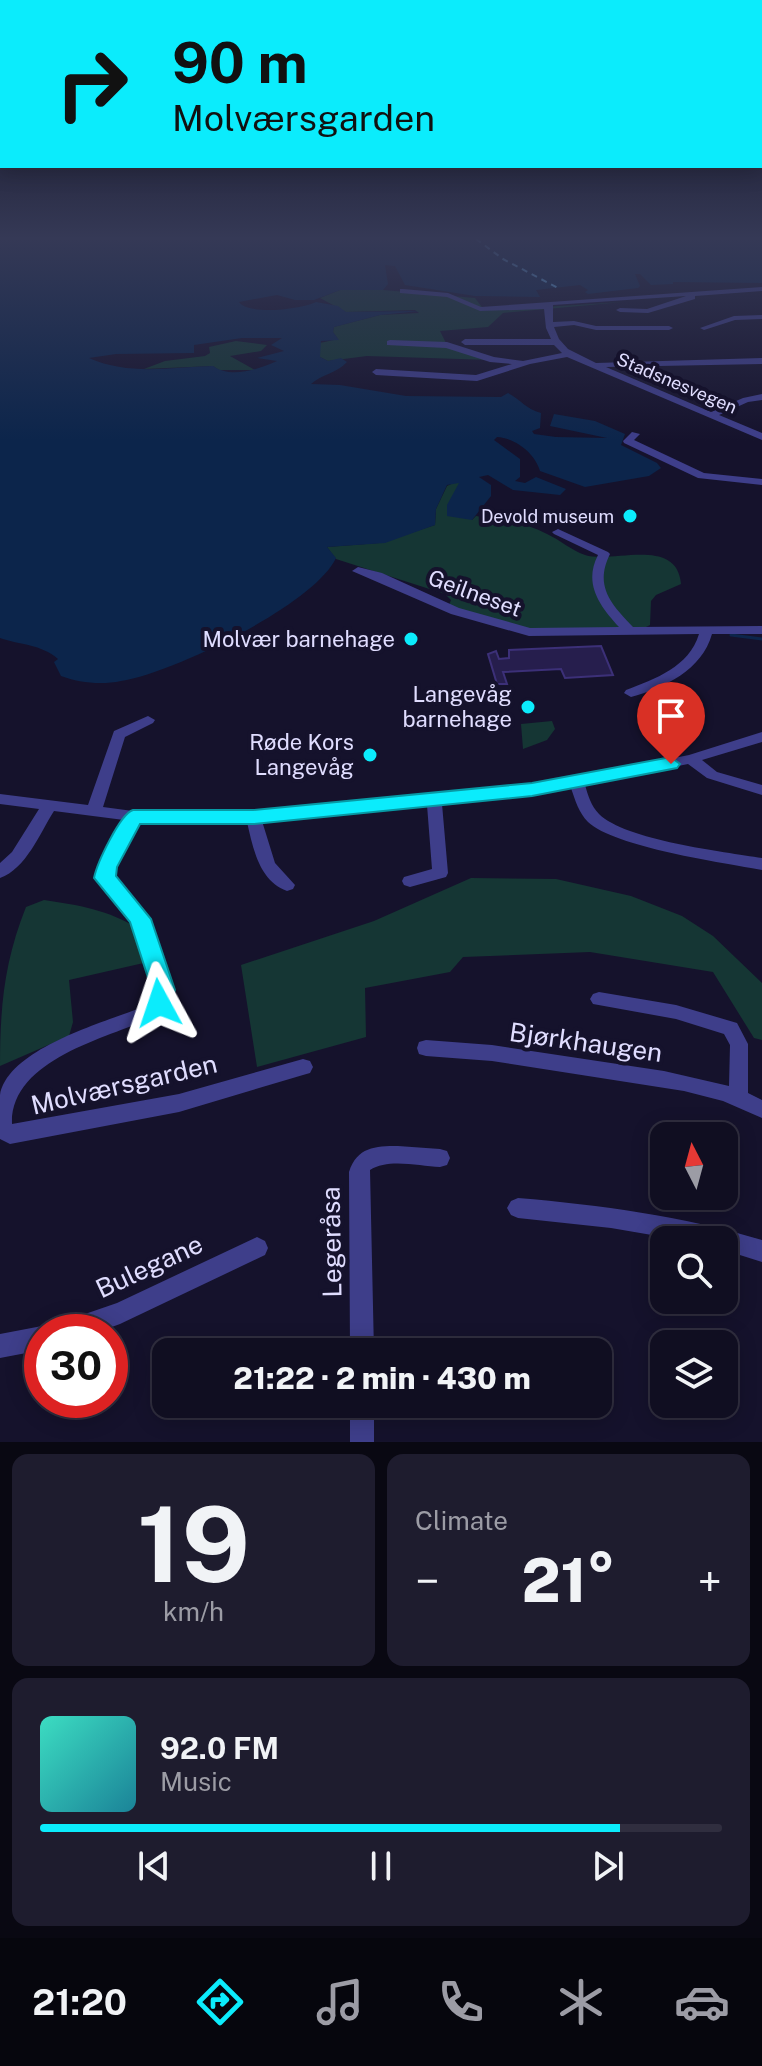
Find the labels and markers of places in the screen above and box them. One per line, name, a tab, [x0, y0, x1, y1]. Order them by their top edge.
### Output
place label: Devold museum	[481, 506, 614, 527]
marker: Devold museum	[621, 507, 639, 525]
place label: Molvær barnehage	[203, 626, 395, 652]
marker: Molvær barnehage	[402, 630, 420, 648]
place label: Langevåg barnehage	[402, 681, 512, 732]
pin	[637, 682, 705, 764]
marker: Langevåg barnehage	[519, 698, 537, 716]
place label: Røde Kors Langevåg	[249, 729, 354, 780]
marker: Røde Kors Langevåg	[361, 746, 379, 764]

